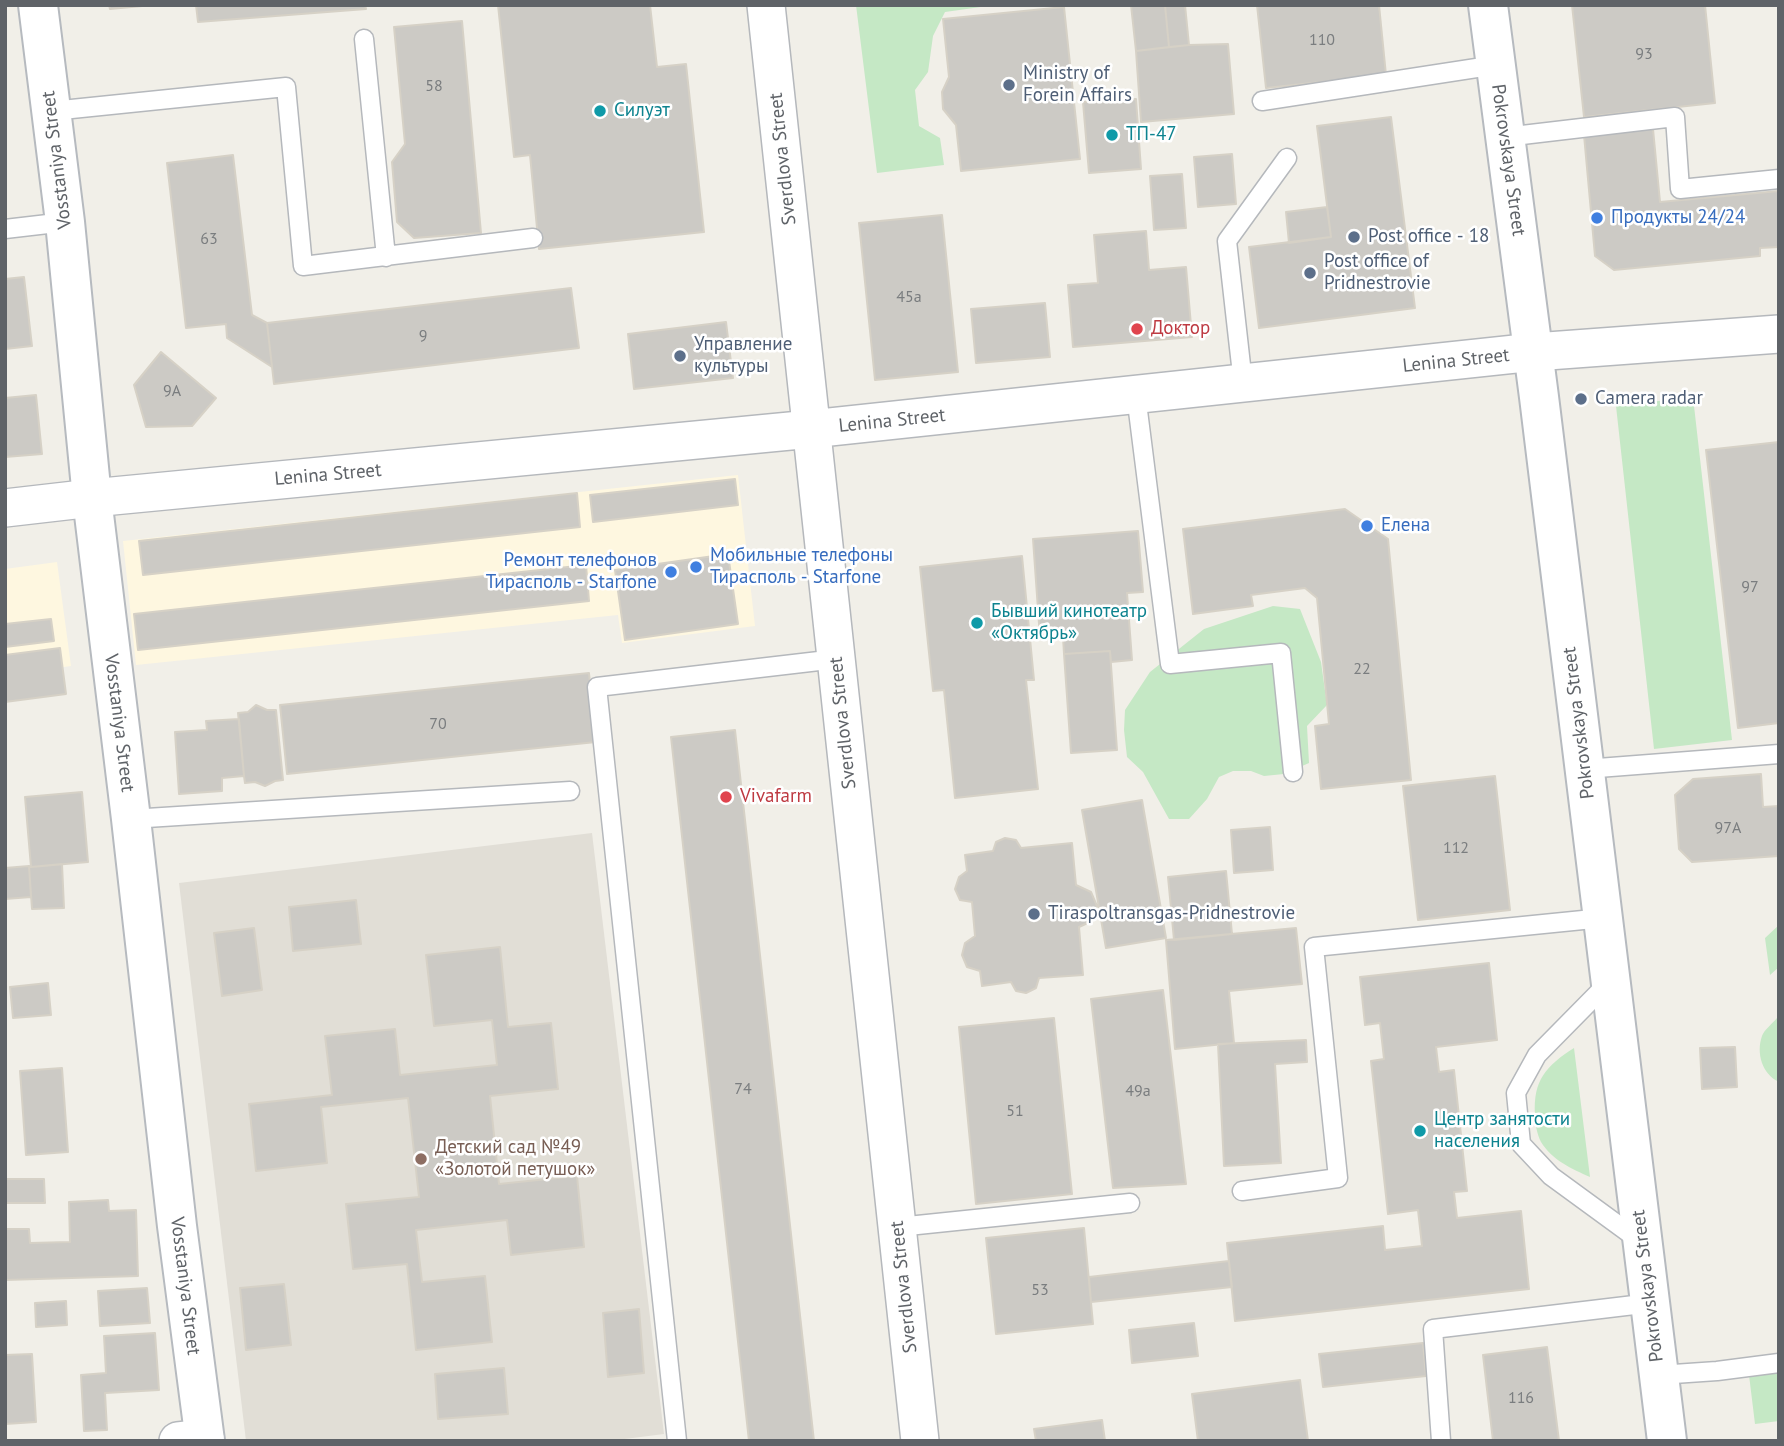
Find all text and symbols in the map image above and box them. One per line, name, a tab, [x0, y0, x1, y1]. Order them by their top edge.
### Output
house number: 110	[1309, 30, 1335, 50]
house number: 93	[1635, 44, 1653, 64]
place label: Ministry of Forein Affairs	[1023, 63, 1132, 107]
house number: 58	[425, 76, 443, 96]
marker: Ministry of Forein Affairs	[1001, 77, 1017, 93]
street label: Pokrovskaya Street	[1486, 83, 1530, 237]
street label: Vosstaniya Street	[37, 90, 77, 230]
street label: Sverdlova Street	[765, 92, 801, 226]
place label: Силуэт	[614, 100, 670, 122]
marker: Силуэт	[592, 103, 608, 119]
place label: ТП-47	[1126, 124, 1177, 146]
marker: ТП-47	[1104, 127, 1120, 143]
place label: Продукты 24/24	[1611, 207, 1745, 229]
marker: Продукты 24/24	[1589, 210, 1605, 226]
place label: Post office - 18	[1368, 226, 1489, 248]
house number: 63	[200, 229, 218, 249]
marker: Post office - 18	[1346, 229, 1362, 245]
place label: Post office of Pridnestrovie	[1324, 251, 1431, 295]
marker: Post office of Pridnestrovie	[1302, 265, 1318, 281]
house number: 45а	[896, 287, 922, 307]
place label: Доктор	[1151, 318, 1210, 340]
marker: Доктор	[1129, 321, 1145, 337]
house number: 9	[419, 326, 427, 346]
place label: Управление культуры	[694, 334, 792, 378]
street label: Lenina Street	[1401, 344, 1511, 378]
marker: Управление культуры	[672, 348, 688, 364]
house number: 9А	[163, 381, 181, 401]
place label: Camera radar	[1595, 388, 1703, 410]
marker: Camera radar	[1573, 391, 1589, 407]
street label: Lenina Street	[837, 404, 947, 438]
street label: Lenina Street	[274, 459, 382, 491]
place label: Елена	[1381, 515, 1430, 537]
marker: Елена	[1359, 518, 1375, 534]
place label: Мобильные телефоны Тирасполь - Starfone	[710, 545, 893, 589]
place label: Ремонт телефонов Тирасполь - Starfone	[486, 550, 657, 594]
marker: Мобильные телефоны Тирасполь - Starfone	[688, 559, 704, 575]
marker: Ремонт телефонов Тирасполь - Starfone	[663, 564, 679, 580]
house number: 97	[1741, 577, 1759, 597]
place label: Бывший кинотеатр «Октябрь»	[991, 601, 1147, 645]
marker: Бывший кинотеатр «Октябрь»	[969, 615, 985, 631]
street label: Pokrovskaya Street	[1558, 646, 1600, 800]
street label: Vosstaniya Street	[99, 653, 139, 793]
street label: Sverdlova Street	[825, 656, 861, 790]
house number: 22	[1353, 659, 1371, 679]
house number: 70	[429, 714, 447, 734]
place label: Vivafarm	[740, 786, 812, 808]
marker: Vivafarm	[718, 789, 734, 805]
house number: 97А	[1715, 818, 1741, 838]
house number: 112	[1443, 838, 1469, 858]
place label: Tiraspoltransgas-Pridnestrovie	[1048, 903, 1295, 925]
marker: Tiraspoltransgas-Pridnestrovie	[1026, 906, 1042, 922]
house number: 74	[734, 1079, 752, 1099]
house number: 49а	[1125, 1081, 1151, 1101]
house number: 51	[1006, 1101, 1024, 1121]
place label: Центр занятости населения	[1434, 1109, 1570, 1153]
marker: Центр занятости населения	[1412, 1123, 1428, 1139]
place label: Детский сад №49 «Золотой петушок»	[435, 1137, 595, 1181]
marker: Детский сад №49 «Золотой петушок»	[413, 1151, 429, 1167]
street label: Pokrovskaya Street	[1627, 1209, 1669, 1363]
street label: Vosstaniya Street	[165, 1216, 205, 1356]
street label: Sverdlova Street	[886, 1220, 922, 1354]
house number: 53	[1031, 1280, 1049, 1300]
house number: 116	[1508, 1388, 1534, 1408]

